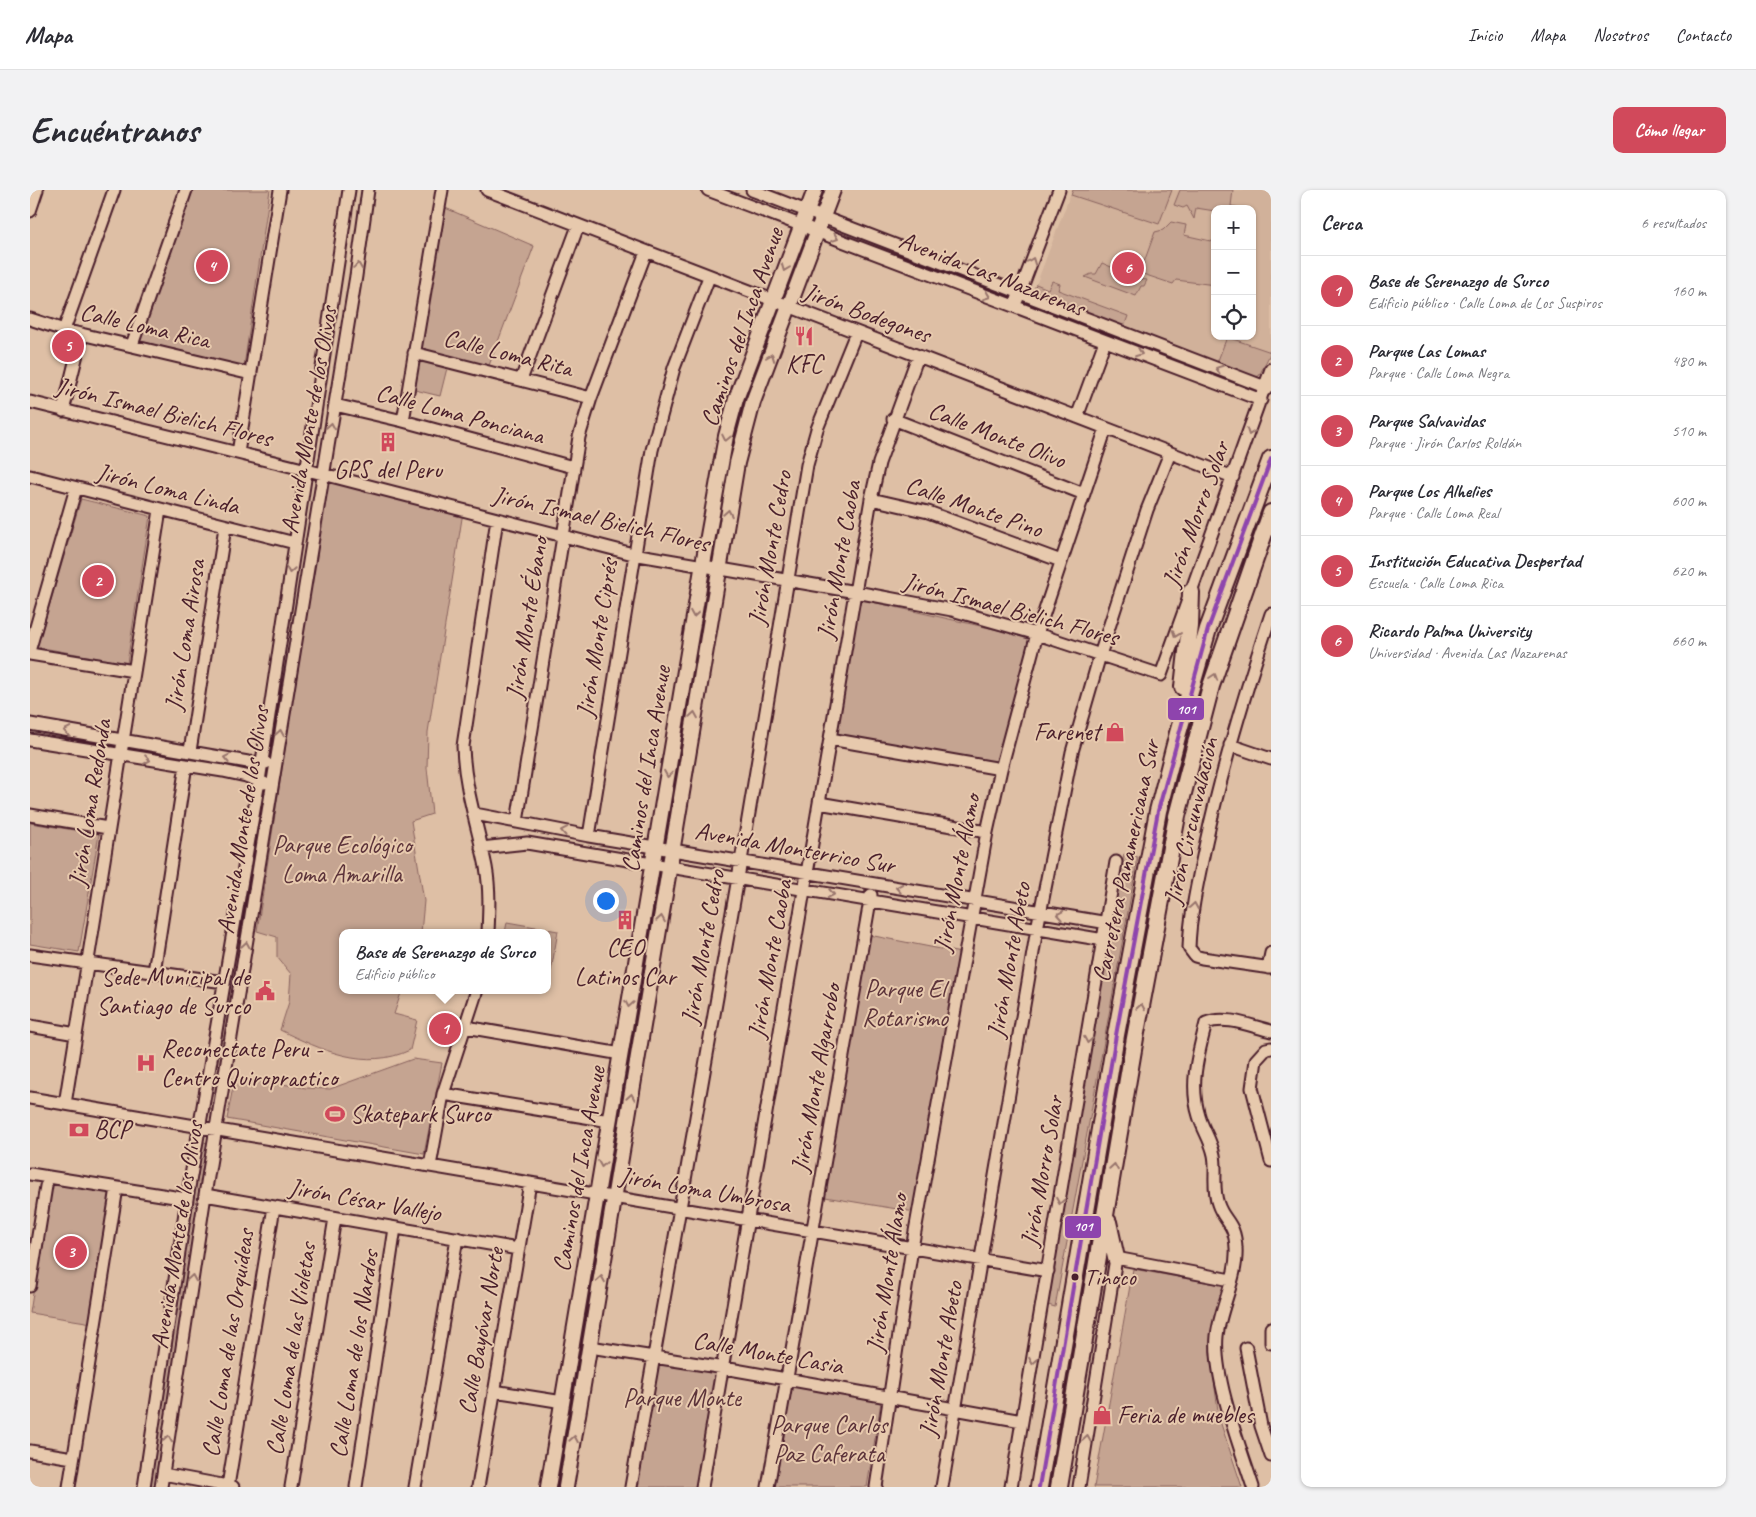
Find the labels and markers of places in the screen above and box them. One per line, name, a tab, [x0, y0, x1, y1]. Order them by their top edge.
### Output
pin: 4	[196, 247, 228, 285]
pin: 6	[1112, 249, 1144, 287]
restaurant icon: KFC	[793, 325, 815, 347]
pin: 5	[52, 327, 84, 365]
place label: KFC	[786, 348, 825, 380]
building icon: GPS del Peru	[377, 431, 399, 453]
place label: GPS del Peru	[334, 454, 444, 486]
pin: 2	[82, 562, 114, 600]
place label: Farenet	[1034, 716, 1104, 748]
shop icon: Farenet	[1104, 721, 1126, 743]
building icon: CEO Latinos Car	[614, 909, 636, 931]
place label: CEO Latinos Car	[575, 932, 678, 993]
place label: Sede Municipal de Santiago de Surco	[96, 961, 252, 1022]
public building icon: Sede Municipal de Santiago de Surco	[254, 980, 276, 1002]
pin: 1	[429, 1010, 461, 1048]
place label: Reconectate Peru - Centro Quiropractico	[161, 1033, 340, 1094]
hospital icon: Reconectate Peru - Centro Quiropractico	[135, 1052, 157, 1074]
place label: Skatepark Surco	[350, 1098, 494, 1130]
sports icon: Skatepark Surco	[324, 1103, 346, 1125]
place label: BCP	[94, 1114, 134, 1146]
bank icon: BCP	[68, 1119, 90, 1141]
pin: 3	[55, 1233, 87, 1271]
place label: Tinoco	[1084, 1262, 1137, 1292]
marker: Tinoco	[1070, 1272, 1080, 1282]
place label: Feria de muebles	[1117, 1399, 1256, 1431]
shop icon: Feria de muebles	[1091, 1404, 1113, 1426]

